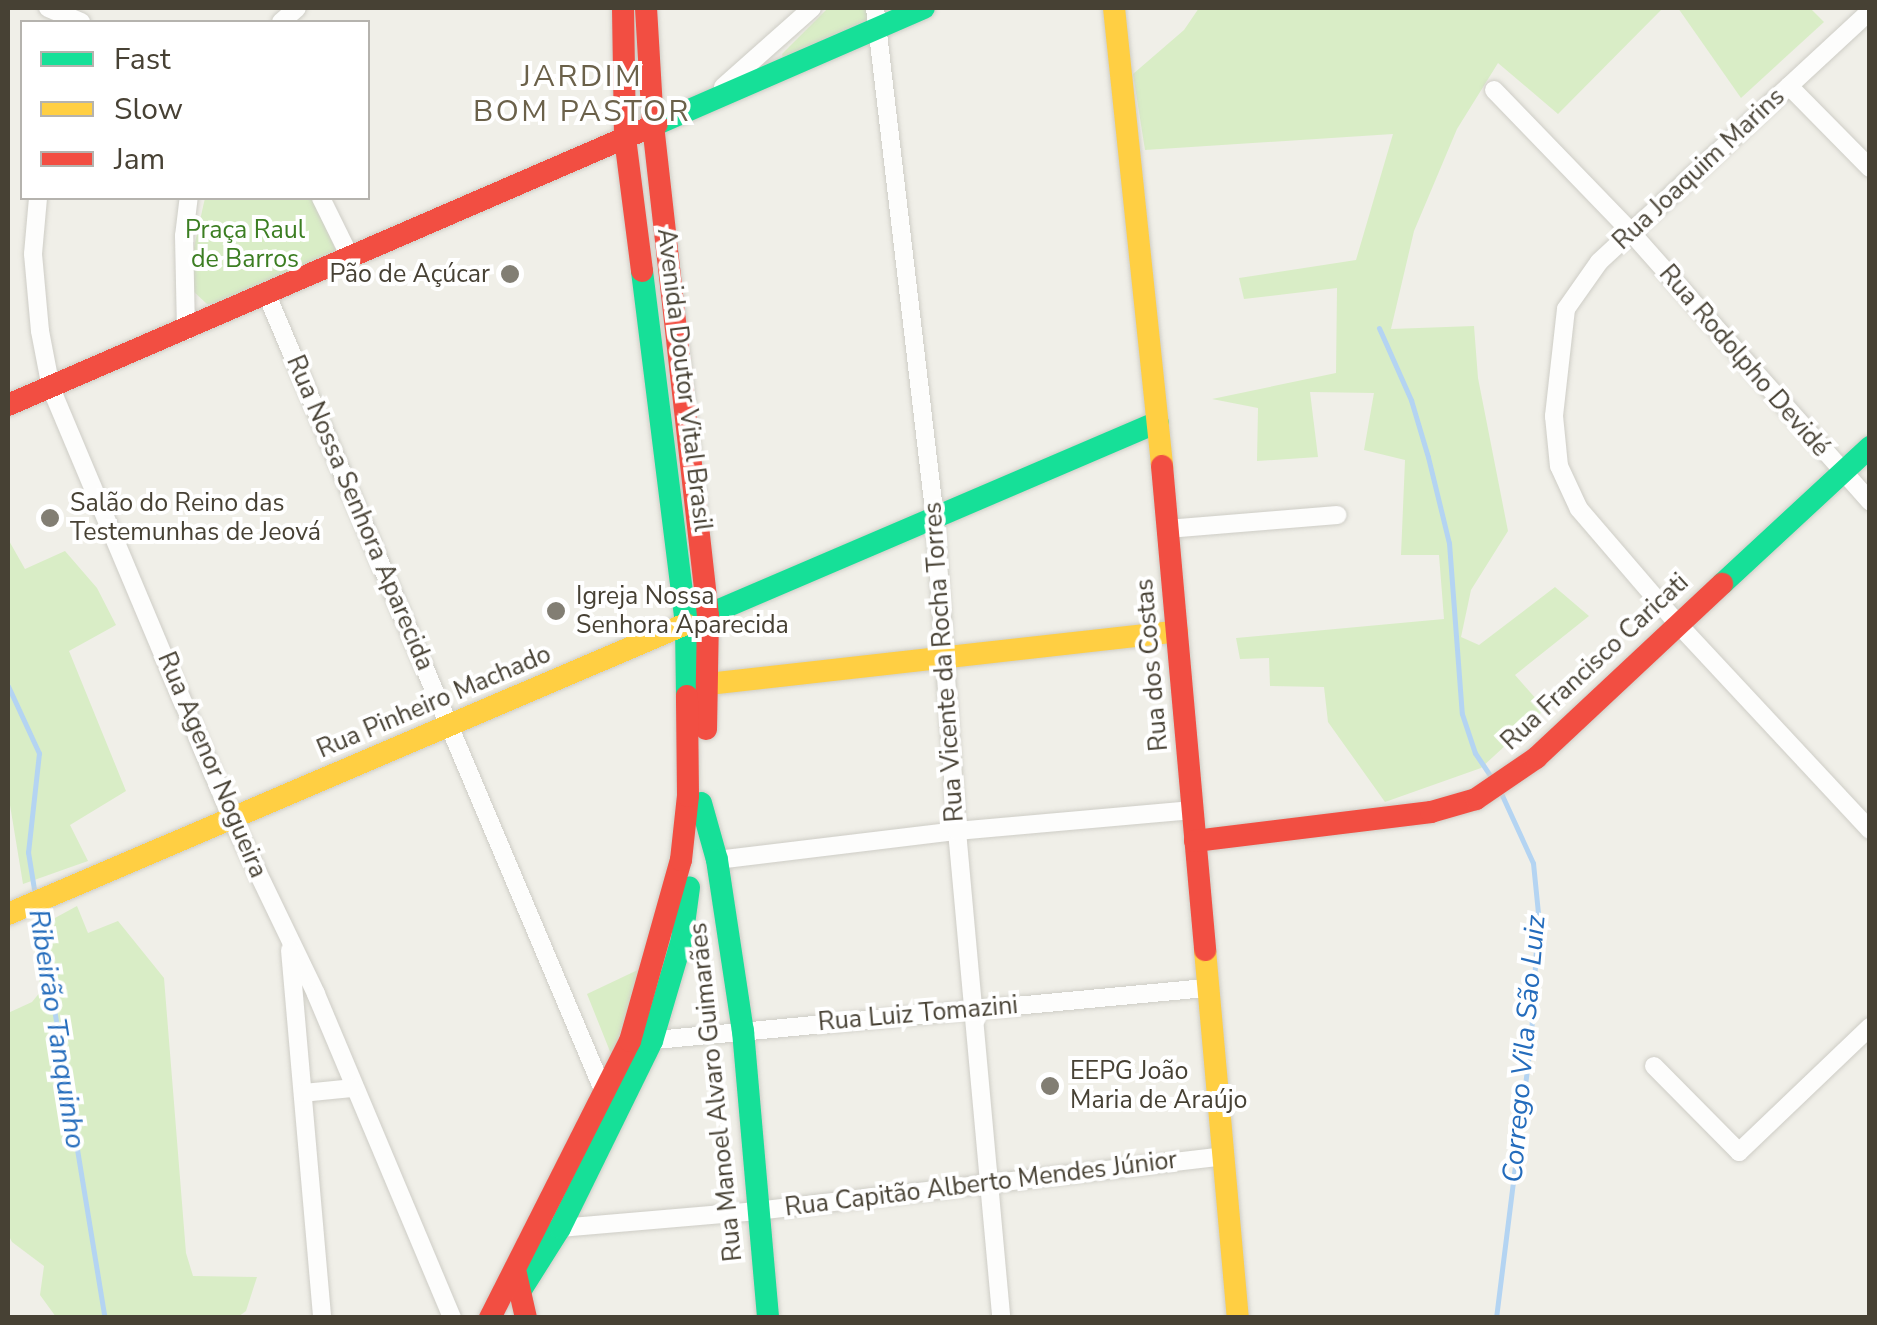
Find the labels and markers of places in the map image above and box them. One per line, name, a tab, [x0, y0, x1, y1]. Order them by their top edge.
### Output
place label: Pão de Açúcar	[330, 259, 490, 289]
marker: Pão de Açúcar	[499, 263, 521, 285]
place label: Salão do Reino das Testemunhas de Jeová	[70, 489, 321, 548]
marker: Salão do Reino das Testemunhas de Jeová	[39, 507, 61, 529]
place label: Igreja Nossa Senhora Aparecida	[576, 582, 789, 641]
marker: Igreja Nossa Senhora Aparecida	[545, 600, 567, 622]
place label: EEPG João Maria de Araújo	[1070, 1057, 1247, 1116]
marker: EEPG João Maria de Araújo	[1039, 1075, 1061, 1097]

